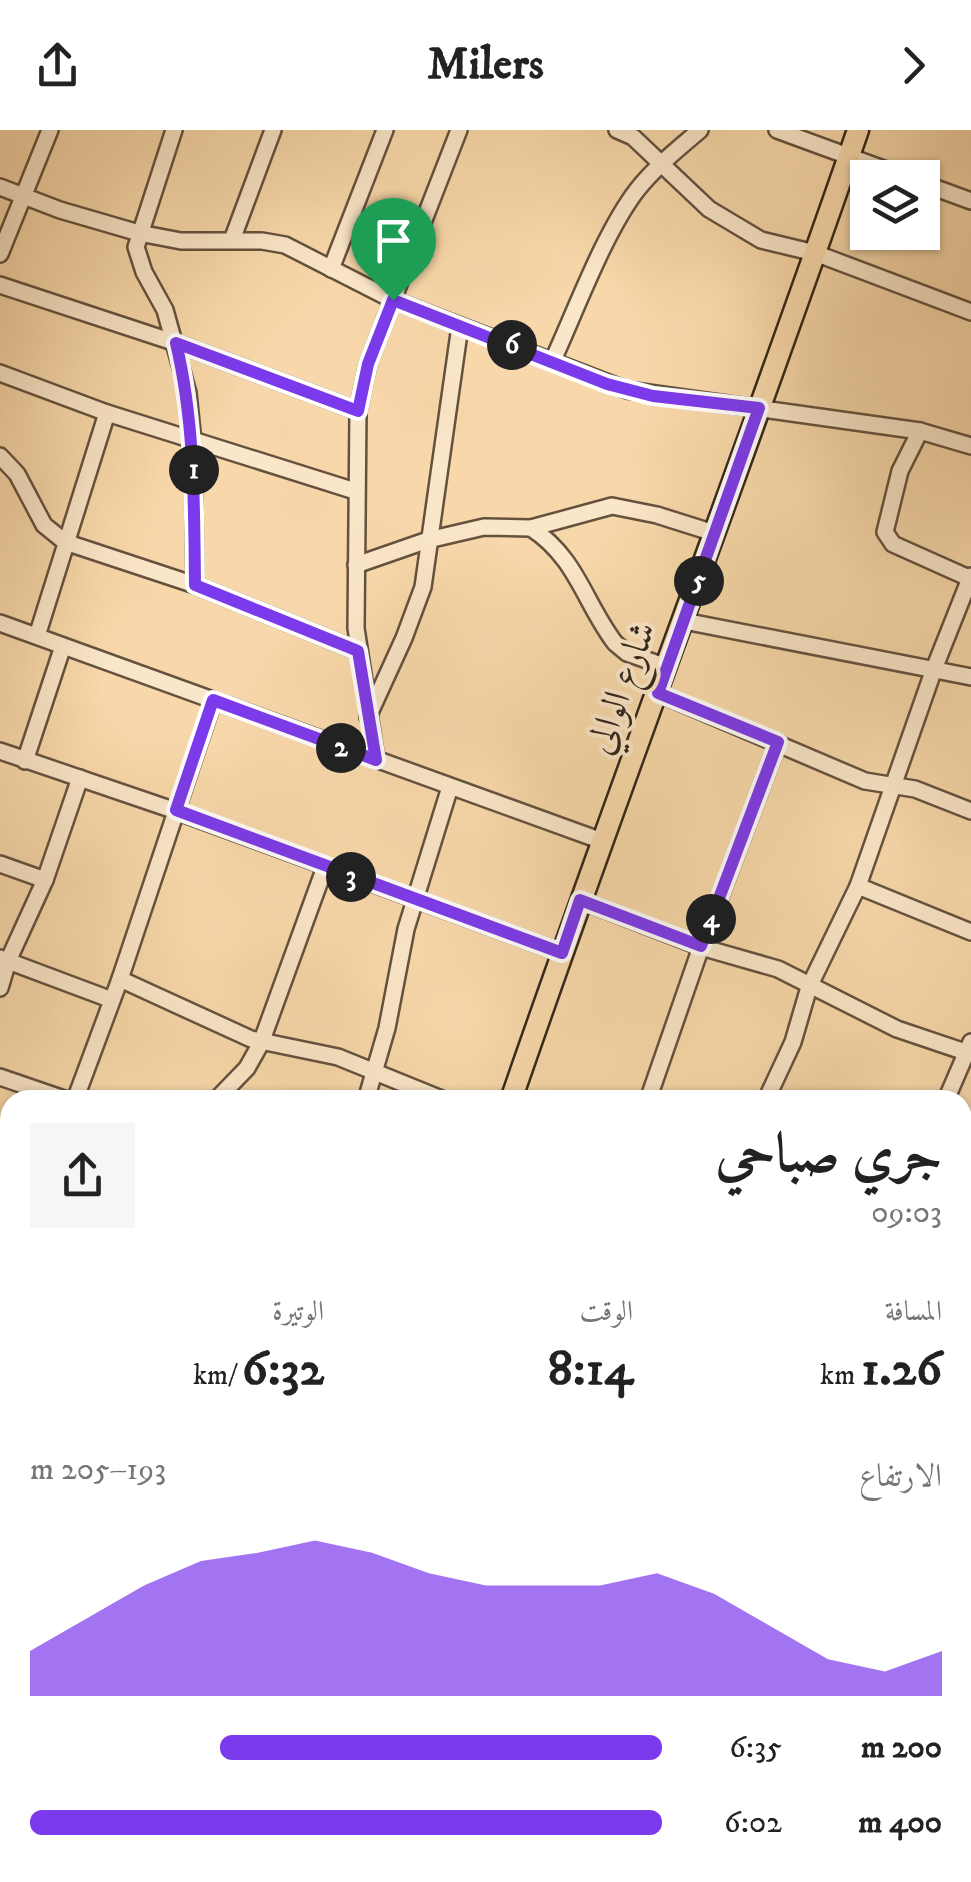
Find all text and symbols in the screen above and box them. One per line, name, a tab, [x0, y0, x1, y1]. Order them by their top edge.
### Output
text: Milers	[427, 37, 544, 93]
icon: share	[30, 38, 85, 93]
icon: forward	[886, 38, 941, 93]
map controls	[850, 160, 940, 250]
button: layers	[850, 160, 940, 250]
pin	[351, 198, 436, 301]
icon: arrive	[366, 213, 421, 268]
pin: 6	[487, 320, 537, 370]
text: 6	[505, 327, 519, 362]
pin: 1	[169, 445, 219, 495]
text: 1	[189, 452, 199, 487]
pin: 5	[674, 556, 724, 606]
text: 5	[692, 563, 706, 598]
street label: شارع الوالي	[576, 615, 673, 763]
pin: 2	[316, 723, 366, 773]
text: 2	[334, 730, 348, 765]
pin: 3	[326, 852, 376, 902]
text: 3	[346, 859, 356, 894]
pin: 4	[686, 894, 736, 944]
text: 4	[703, 901, 719, 936]
text: جري صباحي	[715, 1121, 942, 1190]
button: share	[30, 1123, 135, 1228]
text: 09:03	[871, 1193, 942, 1233]
text: الوتيرة	[272, 1294, 324, 1329]
text: الوقت	[579, 1294, 633, 1329]
text: المسافة	[885, 1294, 942, 1329]
text: 6:32	[242, 1338, 324, 1401]
text: 8:14	[548, 1338, 633, 1401]
text: 1.26	[861, 1338, 942, 1401]
text: /km	[193, 1358, 242, 1393]
text: km	[820, 1358, 861, 1393]
text: 193–205 m	[30, 1450, 166, 1490]
text: الارتفاع	[859, 1457, 942, 1497]
text: 6:35	[729, 1728, 782, 1768]
text: 200 m	[861, 1728, 942, 1768]
text: 6:02	[724, 1803, 782, 1843]
text: 400 m	[858, 1803, 942, 1843]

